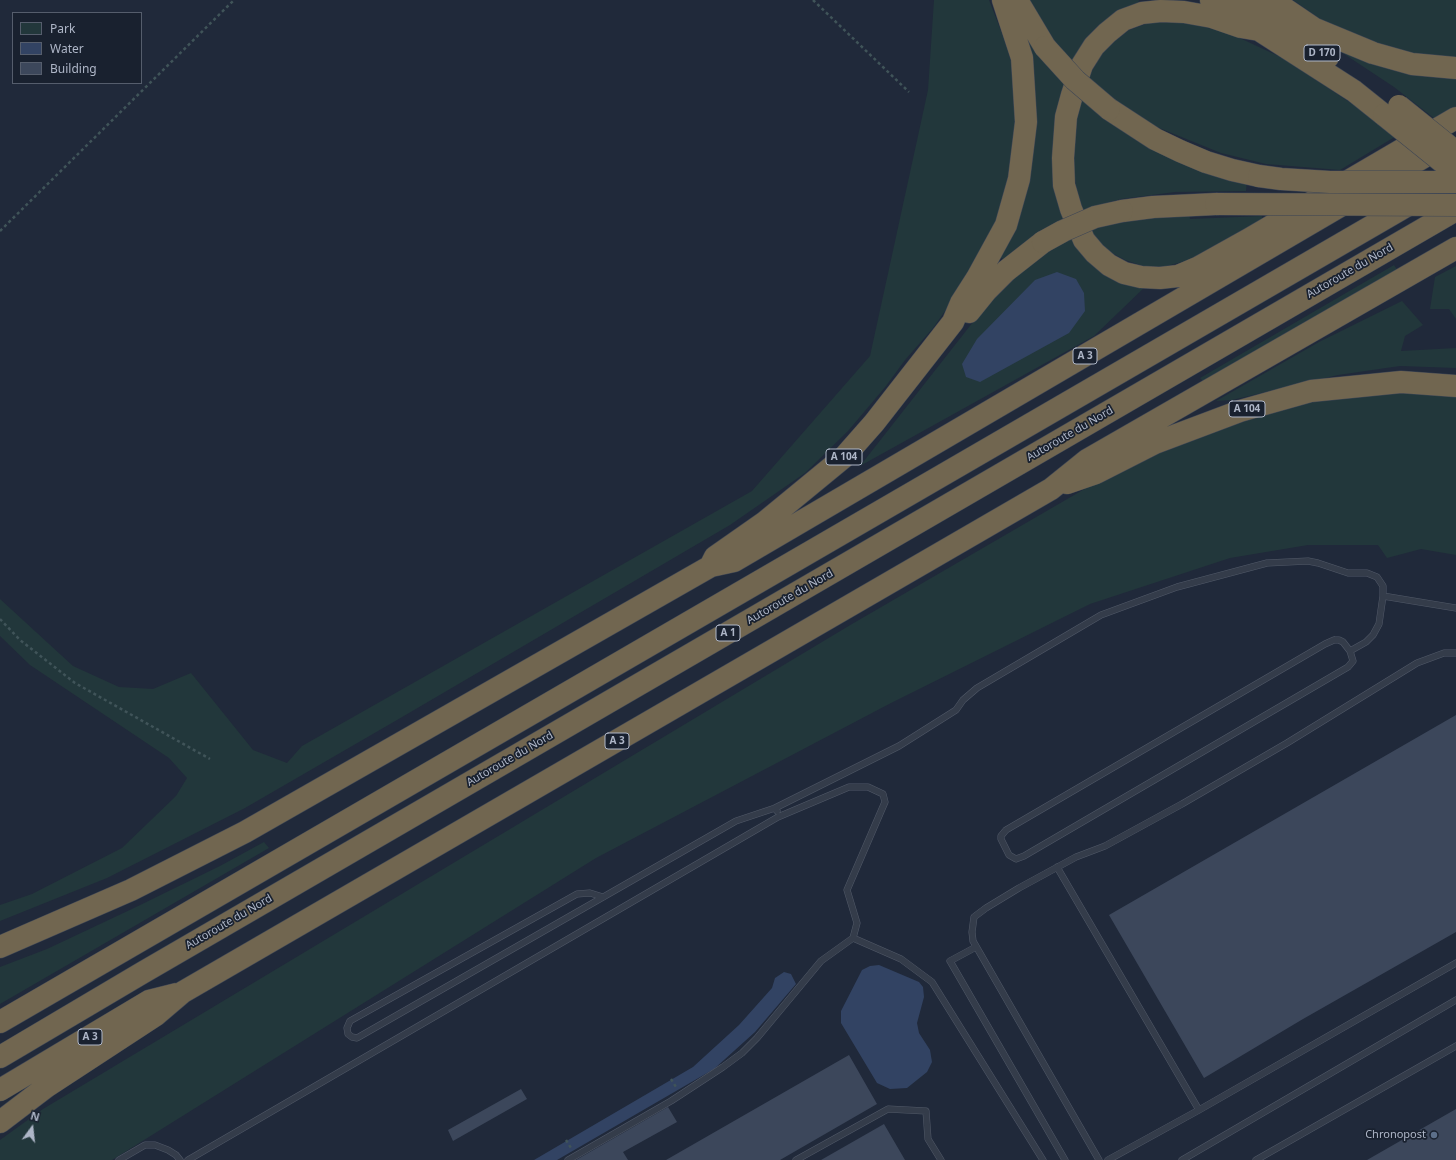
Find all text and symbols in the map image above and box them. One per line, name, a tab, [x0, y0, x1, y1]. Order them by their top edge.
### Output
legend	[12, 12, 142, 84]
text: Park	[50, 20, 75, 37]
text: Water	[50, 40, 84, 57]
road number: D 170	[1304, 45, 1340, 61]
text: Building	[50, 60, 97, 77]
street label: Autoroute du Nord	[1304, 241, 1396, 301]
road number: A 3	[1073, 348, 1097, 364]
road number: A 104	[1229, 401, 1265, 417]
street label: Autoroute du Nord	[1024, 404, 1116, 464]
road number: A 104	[826, 449, 862, 465]
street label: Autoroute du Nord	[744, 567, 836, 627]
road number: A 1	[716, 625, 740, 641]
street label: Autoroute du Nord	[464, 729, 556, 789]
road number: A 3	[605, 733, 629, 749]
street label: Autoroute du Nord	[183, 892, 275, 952]
road number: A 3	[78, 1029, 102, 1045]
north arrow	[12, 1108, 52, 1148]
text: N	[29, 1108, 41, 1124]
place label: Chronopost	[1365, 1128, 1426, 1142]
marker: Chronopost	[1429, 1130, 1439, 1140]

